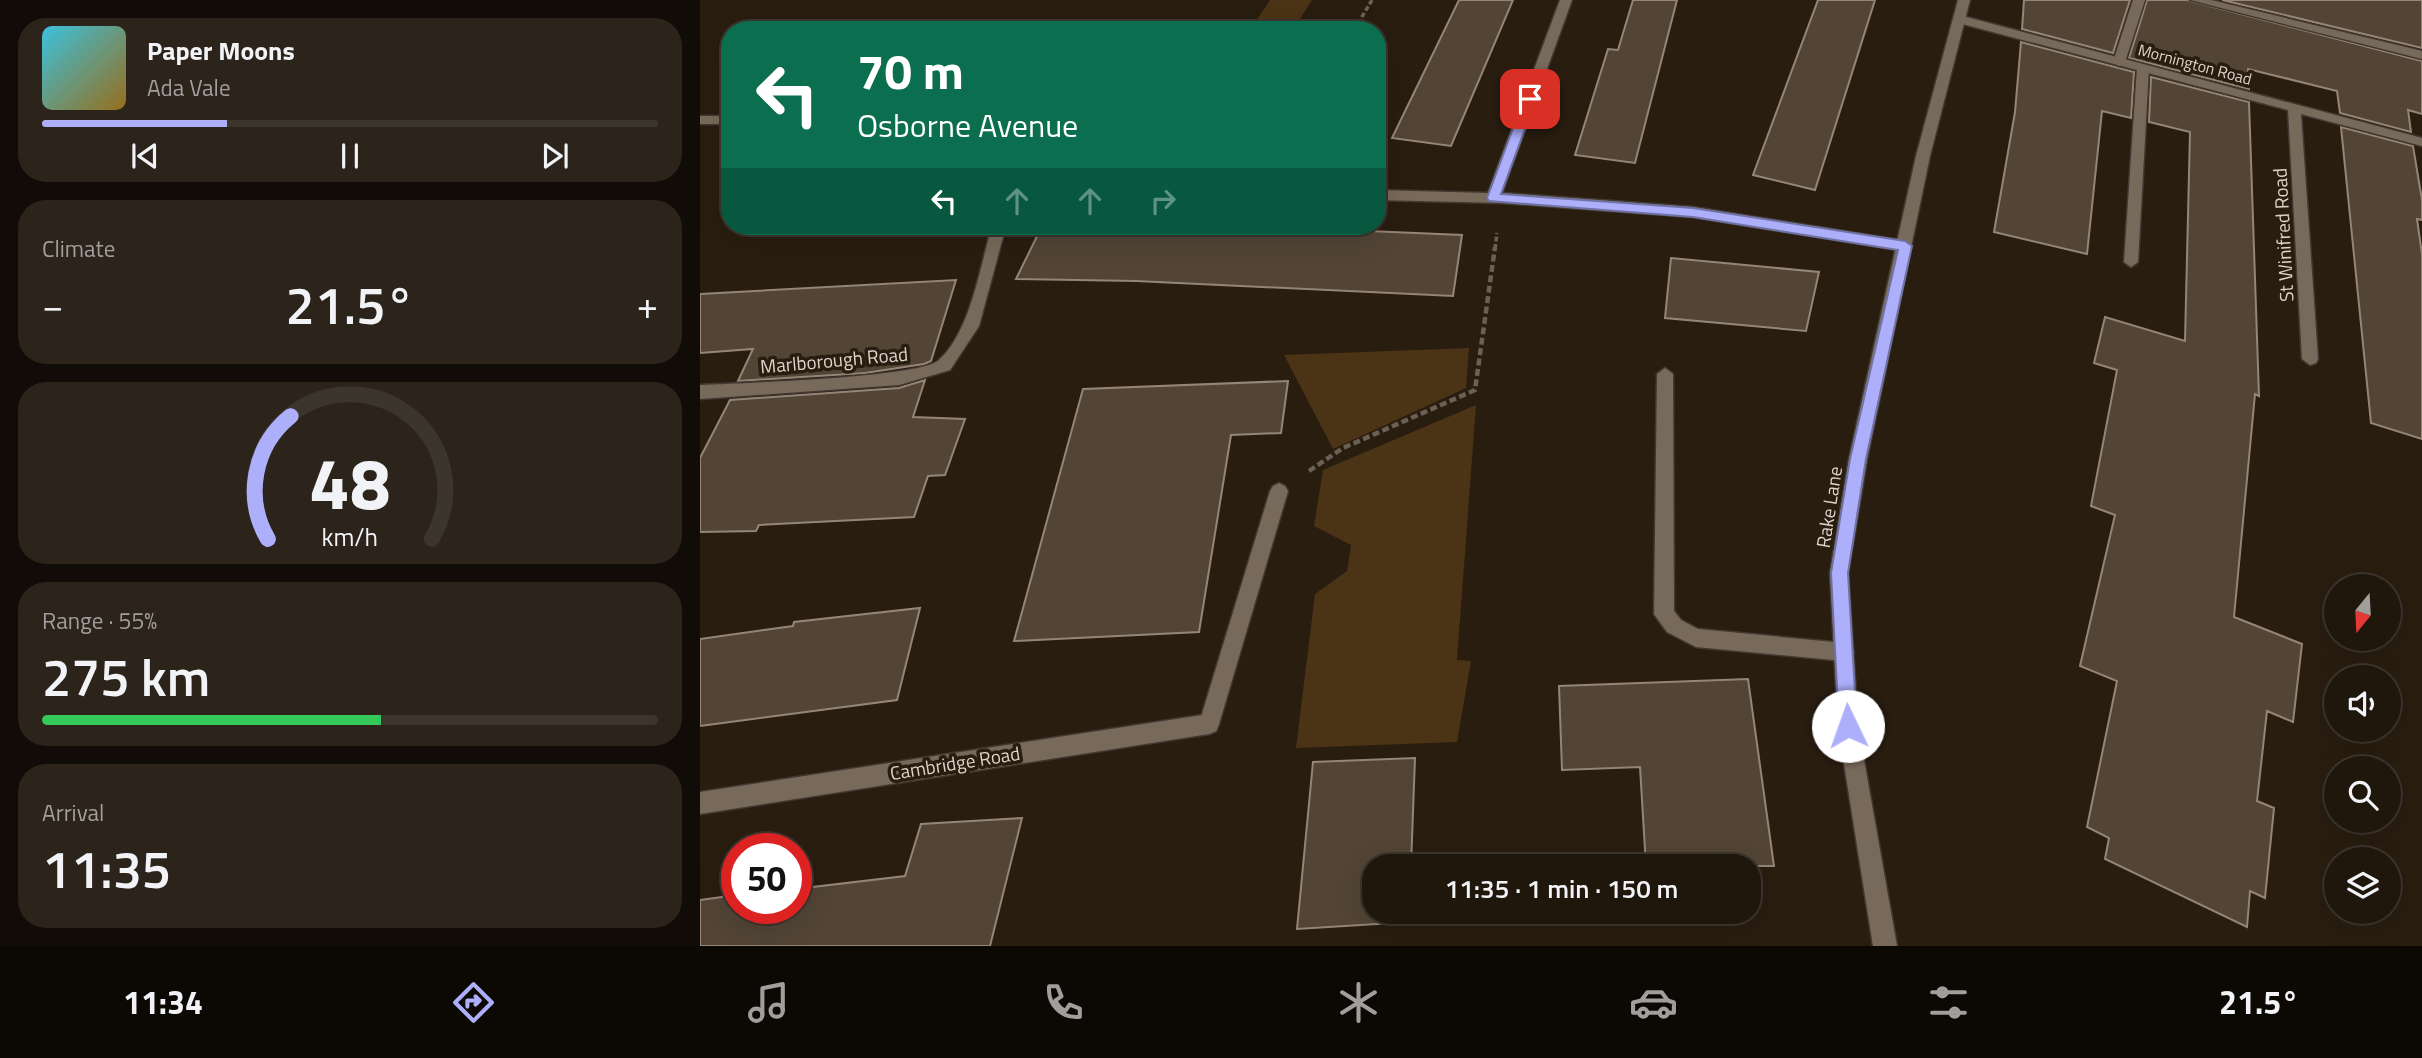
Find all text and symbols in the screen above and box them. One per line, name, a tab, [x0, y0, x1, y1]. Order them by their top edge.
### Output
text: Paper Moons	[147, 31, 295, 70]
text: 70 m	[857, 33, 964, 108]
street label: Mornington Road	[2135, 37, 2255, 91]
icon: left	[742, 49, 833, 140]
pin	[1500, 69, 1560, 129]
text: Ada Vale	[147, 70, 231, 105]
icon: arrive	[1511, 80, 1549, 118]
text: Osborne Avenue	[857, 101, 1078, 149]
icon: previous	[126, 137, 164, 175]
icon: pause	[331, 137, 369, 175]
icon: next	[536, 137, 574, 175]
street label: St Winifred Road	[2265, 167, 2300, 303]
icon: left	[925, 182, 963, 220]
icon: ahead	[998, 182, 1036, 220]
icon: ahead	[1071, 182, 1109, 220]
icon: right	[1144, 182, 1182, 220]
text: Climate	[42, 231, 115, 266]
text: 21.5°	[286, 265, 414, 344]
text: −	[42, 276, 63, 334]
text: +	[637, 276, 658, 334]
street label: Marlborough Road	[759, 339, 909, 380]
text: 48	[309, 427, 391, 537]
street label: Rake Lane	[1808, 464, 1849, 550]
text: km/h	[322, 518, 378, 556]
north arrow	[2324, 574, 2401, 651]
map controls	[2324, 574, 2401, 924]
text: Range · 55%	[42, 603, 157, 638]
text: 275 km	[42, 637, 210, 716]
button: sound	[2324, 665, 2401, 742]
position arrow	[1811, 689, 1885, 763]
street label: Cambridge Road	[888, 738, 1022, 787]
button: search	[2324, 756, 2401, 833]
text: Arrival	[42, 795, 104, 830]
text: 11:35	[42, 829, 171, 908]
speed limit sign: 50	[721, 833, 812, 924]
button: layers	[2324, 847, 2401, 924]
text: 11:35 · 1 min · 150 m	[1445, 869, 1678, 908]
text: 11:34	[123, 978, 203, 1026]
icon: directions	[449, 978, 498, 1027]
icon: music	[744, 978, 793, 1027]
icon: phone	[1039, 978, 1088, 1027]
icon: climate	[1334, 978, 1383, 1027]
icon: car	[1629, 978, 1678, 1027]
icon: filters	[1924, 978, 1973, 1027]
text: 21.5°	[2219, 978, 2299, 1026]

